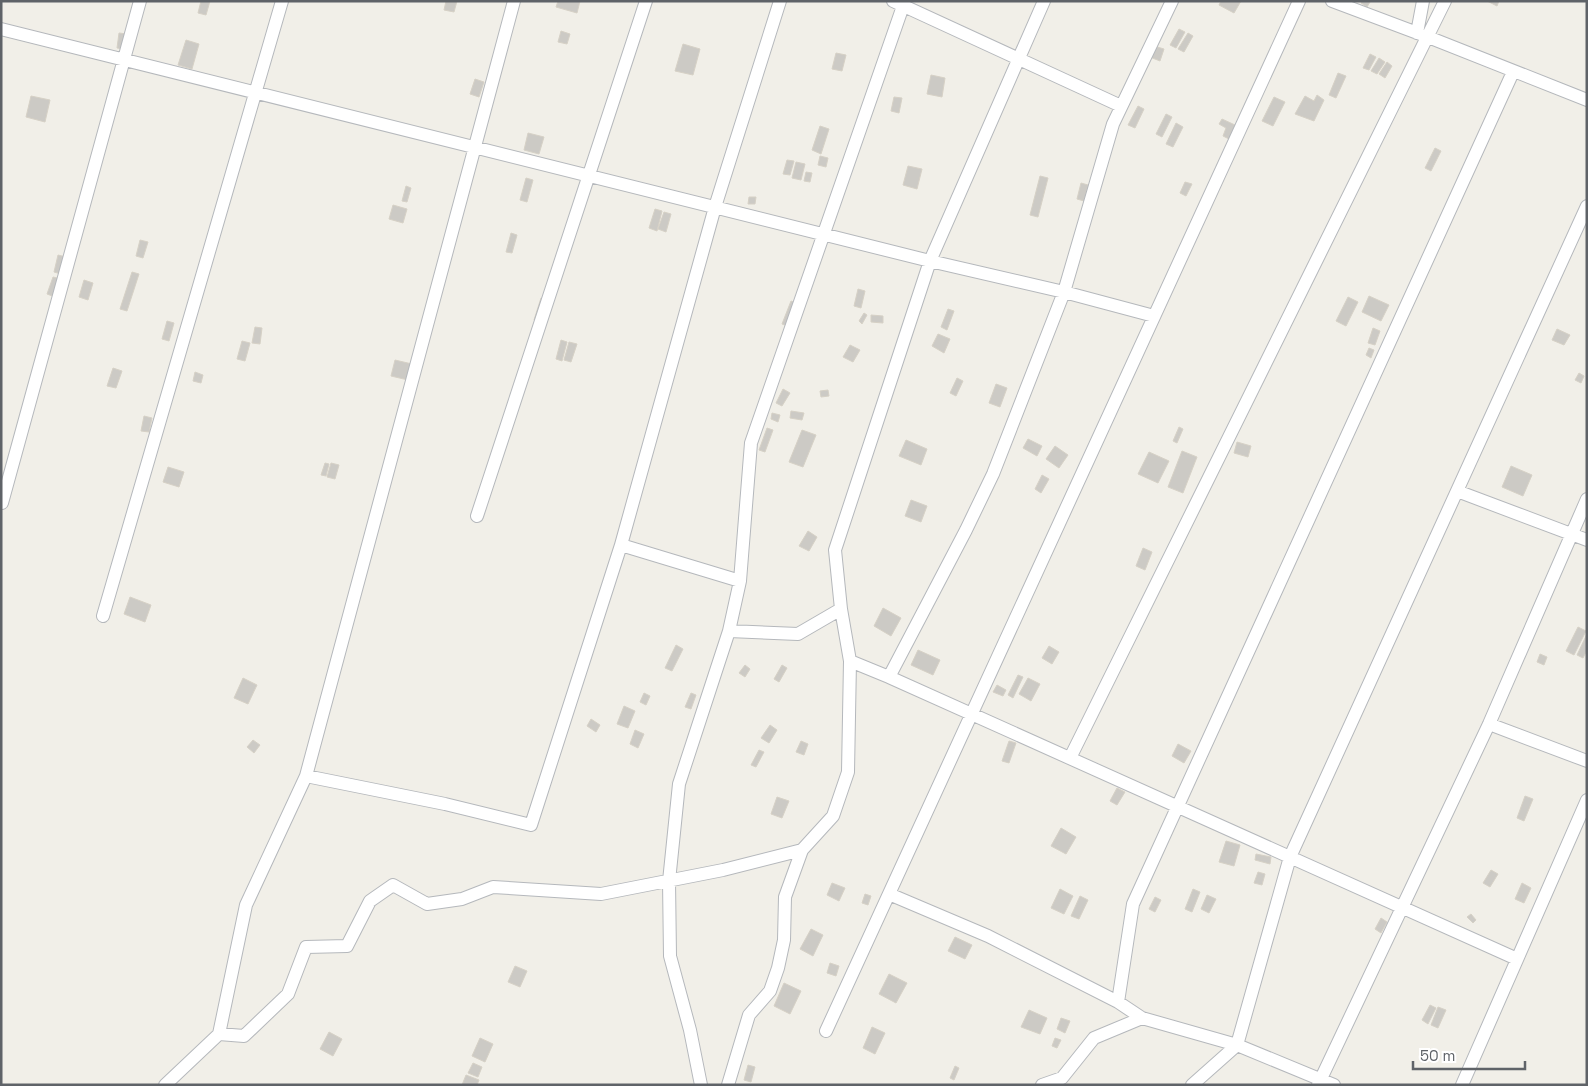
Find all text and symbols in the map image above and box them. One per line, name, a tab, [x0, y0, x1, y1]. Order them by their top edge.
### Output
scale bar	[1413, 1038, 1526, 1070]
text: 50 m	[1420, 1046, 1455, 1065]

